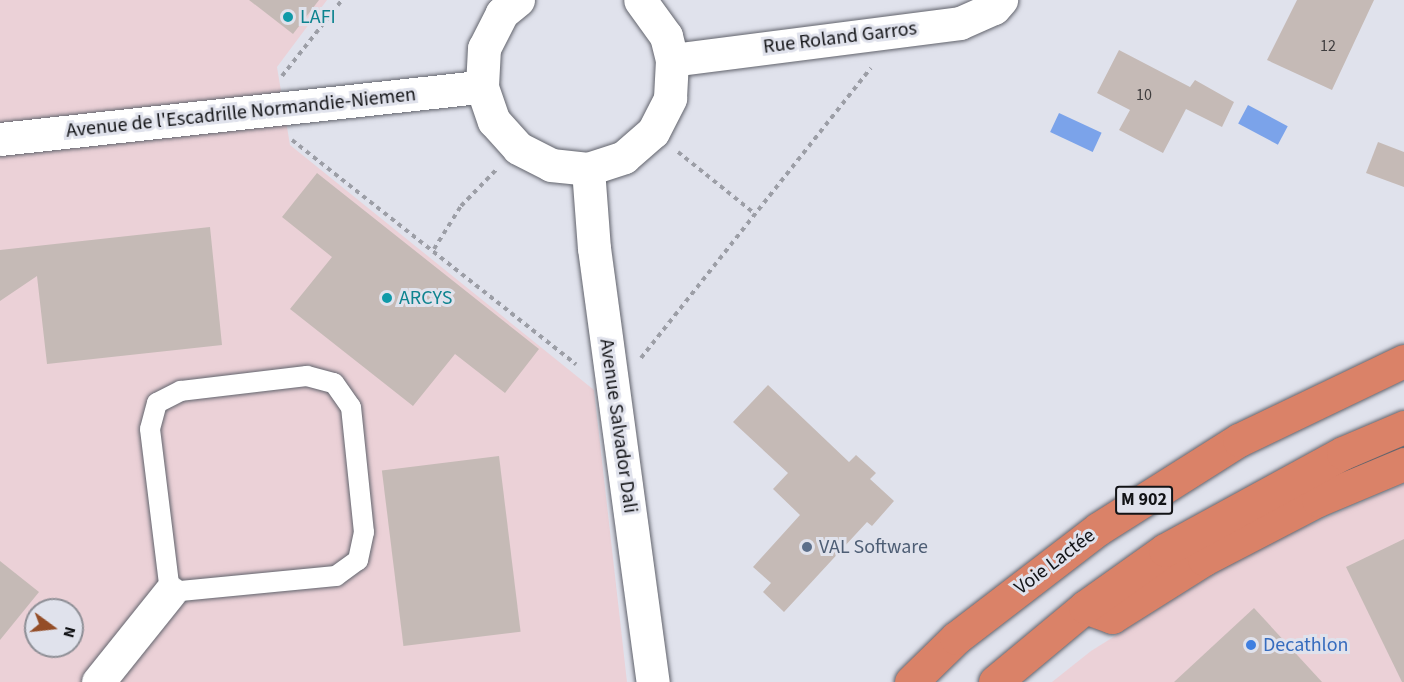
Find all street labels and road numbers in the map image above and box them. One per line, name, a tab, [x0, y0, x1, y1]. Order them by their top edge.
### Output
street label: Rue Roland Garros	[762, 17, 918, 59]
street label: Avenue de l'Escadrille Normandie-Niemen	[65, 83, 417, 143]
street label: Avenue Salvador Dali	[594, 337, 642, 515]
road number: M 902	[1114, 485, 1174, 515]
street label: Voie Lactée	[1010, 524, 1100, 600]

